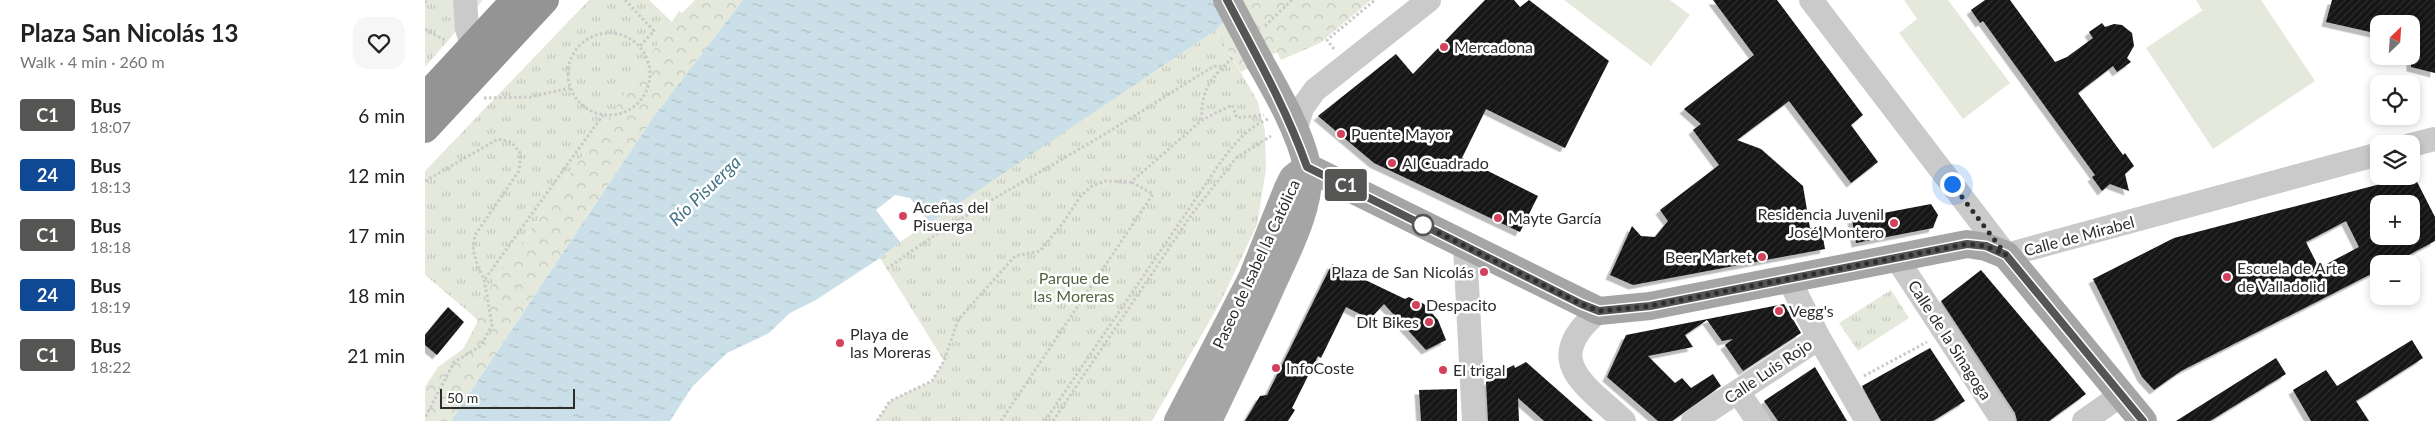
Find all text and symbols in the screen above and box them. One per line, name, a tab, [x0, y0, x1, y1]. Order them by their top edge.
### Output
north arrow	[2370, 15, 2420, 65]
map controls	[2370, 15, 2420, 305]
button: heart	[353, 17, 405, 69]
text: Plaza San Nicolás 13	[20, 18, 239, 47]
place label: Mercadona	[1454, 37, 1533, 56]
marker: Mercadona	[1438, 41, 1450, 53]
text: Walk · 4 min · 260 m	[20, 52, 165, 71]
button: locate	[2370, 75, 2420, 125]
text: Bus	[90, 94, 121, 117]
text: C1	[36, 104, 59, 126]
text: 6 min	[358, 104, 405, 127]
text: 18:07	[90, 117, 131, 136]
place label: Puente Mayor	[1351, 124, 1450, 143]
marker: Puente Mayor	[1335, 128, 1347, 140]
button: layers	[2370, 135, 2420, 185]
water label: Río Pisuerga	[664, 151, 745, 230]
place label: Al Cuadrado	[1402, 153, 1489, 172]
text: Bus	[90, 154, 121, 177]
marker: Al Cuadrado	[1386, 157, 1398, 169]
text: 24	[37, 164, 58, 186]
text: 12 min	[347, 164, 405, 187]
line badge: C1	[1323, 169, 1369, 201]
your location	[1940, 172, 1965, 197]
text: C1	[1335, 174, 1357, 196]
street label: Paseo de Isabel la Católica	[1208, 176, 1303, 351]
text: 18:13	[90, 177, 131, 196]
button: +	[2370, 195, 2420, 245]
place label: Aceñas del Pisuerga	[913, 197, 989, 234]
place label: Residencia Juvenil José Montero	[1757, 204, 1884, 241]
place label: Mayte García	[1508, 208, 1601, 227]
marker: Aceñas del Pisuerga	[897, 210, 909, 222]
marker: Mayte García	[1492, 212, 1504, 224]
street label: Calle de Mirabel	[2022, 212, 2136, 259]
text: Bus	[90, 214, 121, 237]
unlabelled marker	[1412, 214, 1434, 236]
marker: Residencia Juvenil José Montero	[1888, 217, 1900, 229]
text: C1	[36, 224, 59, 246]
text: 17 min	[347, 224, 405, 247]
text: 18:18	[90, 237, 131, 256]
place label: Beer Market	[1665, 247, 1752, 266]
marker: Beer Market	[1756, 251, 1768, 263]
button: −	[2370, 255, 2420, 305]
place label: Escuela de Arte de Valladolid	[2237, 258, 2346, 295]
place label: Plaza de San Nicolás	[1331, 262, 1474, 281]
marker: Plaza de San Nicolás	[1478, 266, 1490, 278]
park label: Parque de las Moreras	[1034, 268, 1115, 305]
marker: Escuela de Arte de Valladolid	[2221, 271, 2233, 283]
text: Bus	[90, 274, 121, 297]
street label: Calle de la Sinagoga	[1905, 276, 1996, 403]
text: 24	[37, 284, 58, 306]
text: 18 min	[347, 284, 405, 307]
place label: Despacito	[1426, 295, 1497, 314]
text: 18:19	[90, 297, 131, 316]
marker: Despacito	[1410, 299, 1422, 311]
place label: Vegg's	[1789, 301, 1834, 320]
marker: Vegg's	[1773, 305, 1785, 317]
place label: Dlt Bikes	[1356, 312, 1419, 331]
marker: Dlt Bikes	[1423, 316, 1435, 328]
place label: Playa de las Moreras	[850, 324, 931, 361]
text: Bus	[90, 334, 121, 357]
street label: Calle Luis Rojo	[1720, 334, 1815, 407]
marker: Playa de las Moreras	[834, 337, 846, 349]
text: C1	[36, 344, 59, 366]
text: 21 min	[347, 344, 405, 367]
text: 18:22	[90, 357, 131, 376]
place label: InfoCoste	[1286, 358, 1354, 377]
place label: El trigal	[1453, 360, 1506, 379]
marker: InfoCoste	[1270, 362, 1282, 374]
marker: El trigal	[1437, 364, 1449, 376]
scale bar	[440, 386, 575, 409]
text: 50 m	[447, 389, 478, 406]

